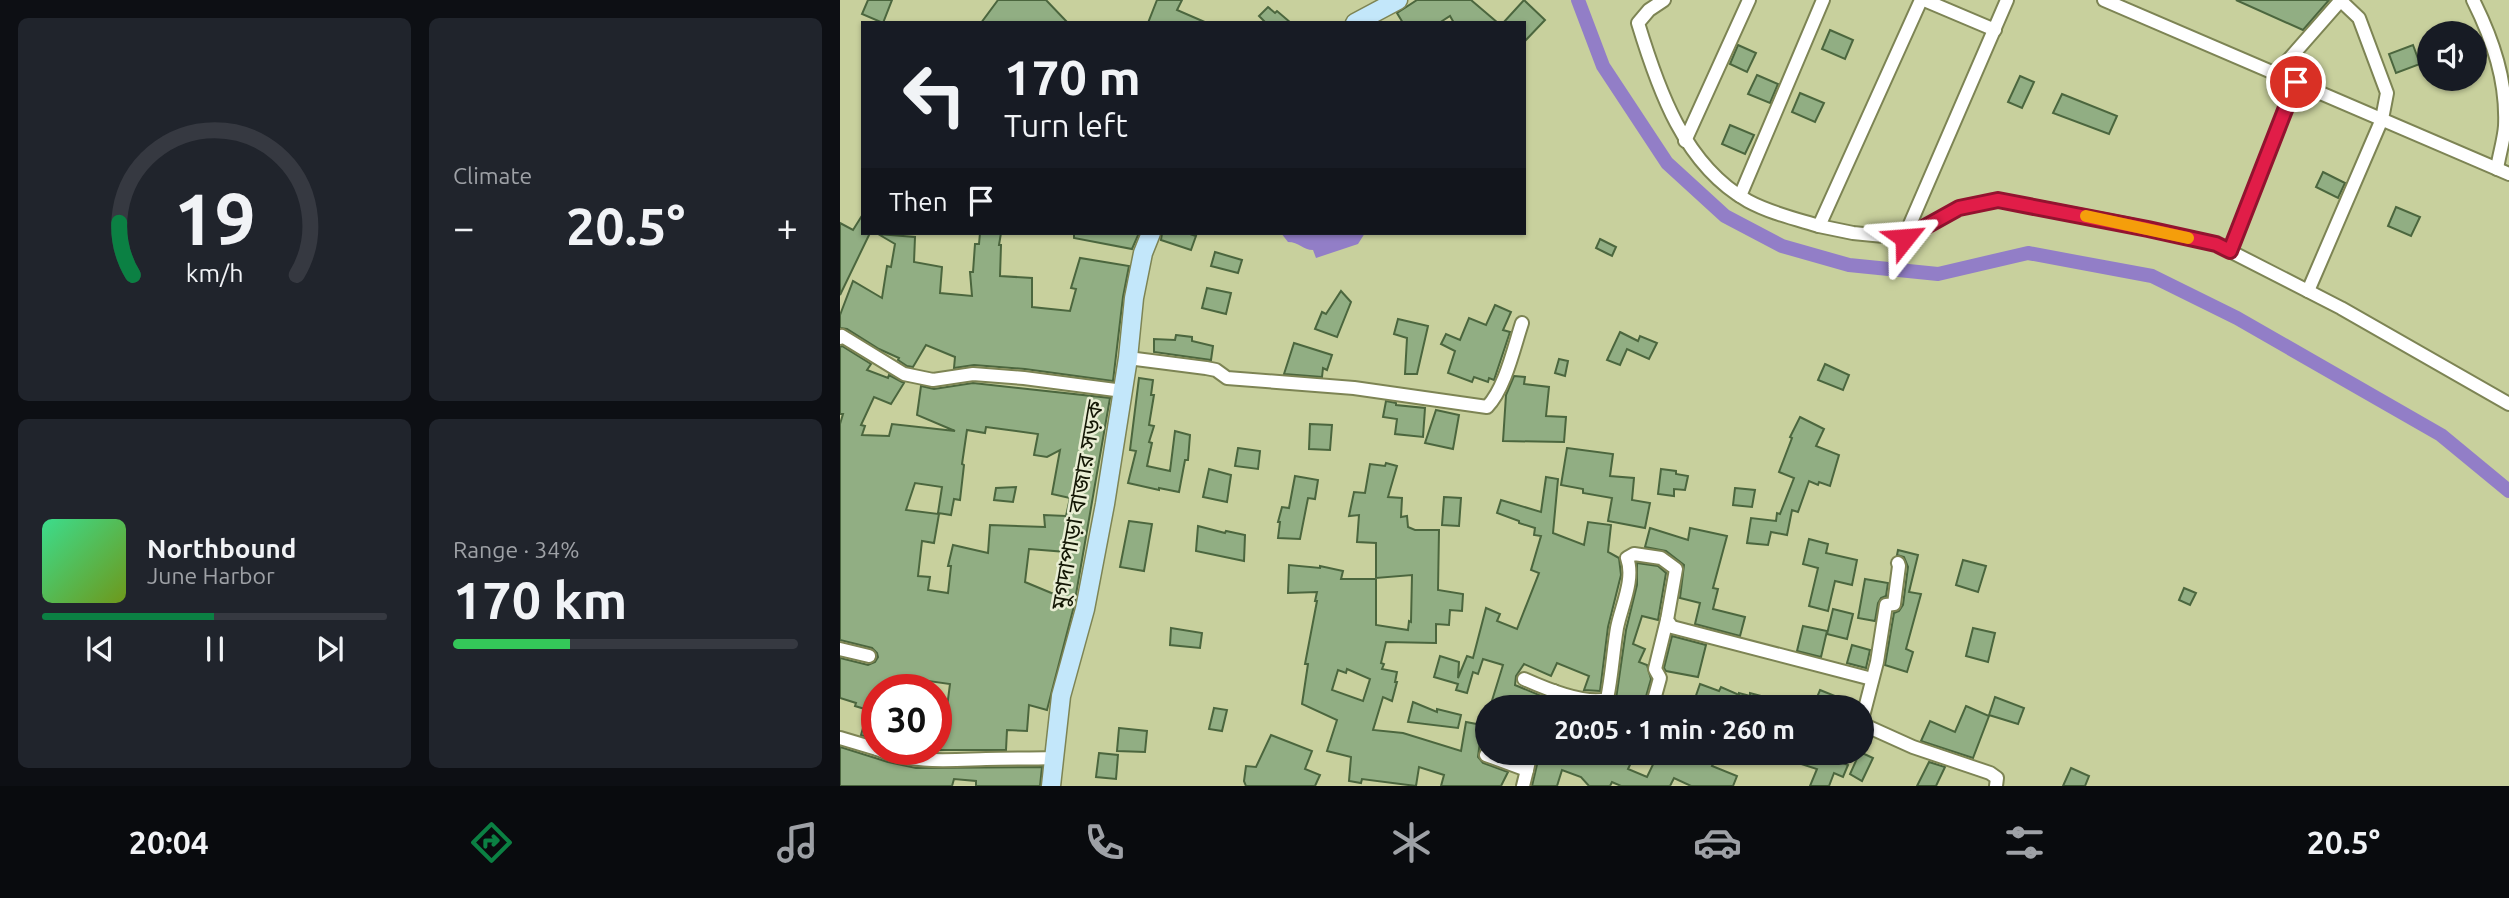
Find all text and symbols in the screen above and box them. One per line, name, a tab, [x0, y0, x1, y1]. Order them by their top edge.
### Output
map controls	[2417, 21, 2487, 91]
button: sound	[2417, 21, 2487, 91]
icon: left	[889, 49, 980, 140]
text: 170 m	[1004, 49, 1141, 104]
pin	[2266, 52, 2326, 112]
icon: arrive	[2277, 63, 2315, 101]
text: Turn left	[1004, 107, 1128, 143]
text: Climate	[453, 163, 532, 188]
text: 19	[173, 178, 256, 260]
icon: arrive	[962, 182, 1000, 220]
text: Then	[889, 187, 948, 216]
text: 20.5°	[566, 197, 685, 255]
position arrow	[1868, 201, 1942, 275]
text: −	[453, 206, 474, 248]
text: +	[777, 206, 798, 248]
text: km/h	[186, 259, 243, 287]
street label: মুগদাপাড়া বাজার সড়ক	[1046, 398, 1109, 613]
text: Northbound	[147, 534, 296, 563]
text: Range · 34%	[453, 537, 580, 562]
text: June Harbor	[147, 563, 275, 588]
text: 170 km	[453, 571, 627, 629]
icon: previous	[81, 630, 119, 668]
icon: pause	[196, 630, 234, 668]
icon: next	[311, 630, 349, 668]
speed limit sign: 30	[861, 674, 952, 765]
text: 20:05 · 1 min · 260 m	[1554, 715, 1795, 744]
icon: directions	[467, 818, 516, 867]
icon: music	[773, 818, 822, 867]
icon: phone	[1080, 818, 1129, 867]
icon: climate	[1387, 818, 1436, 867]
icon: car	[1693, 818, 1742, 867]
icon: filters	[2000, 818, 2049, 867]
text: 20:04	[129, 824, 209, 860]
text: 20.5°	[2307, 824, 2380, 860]

